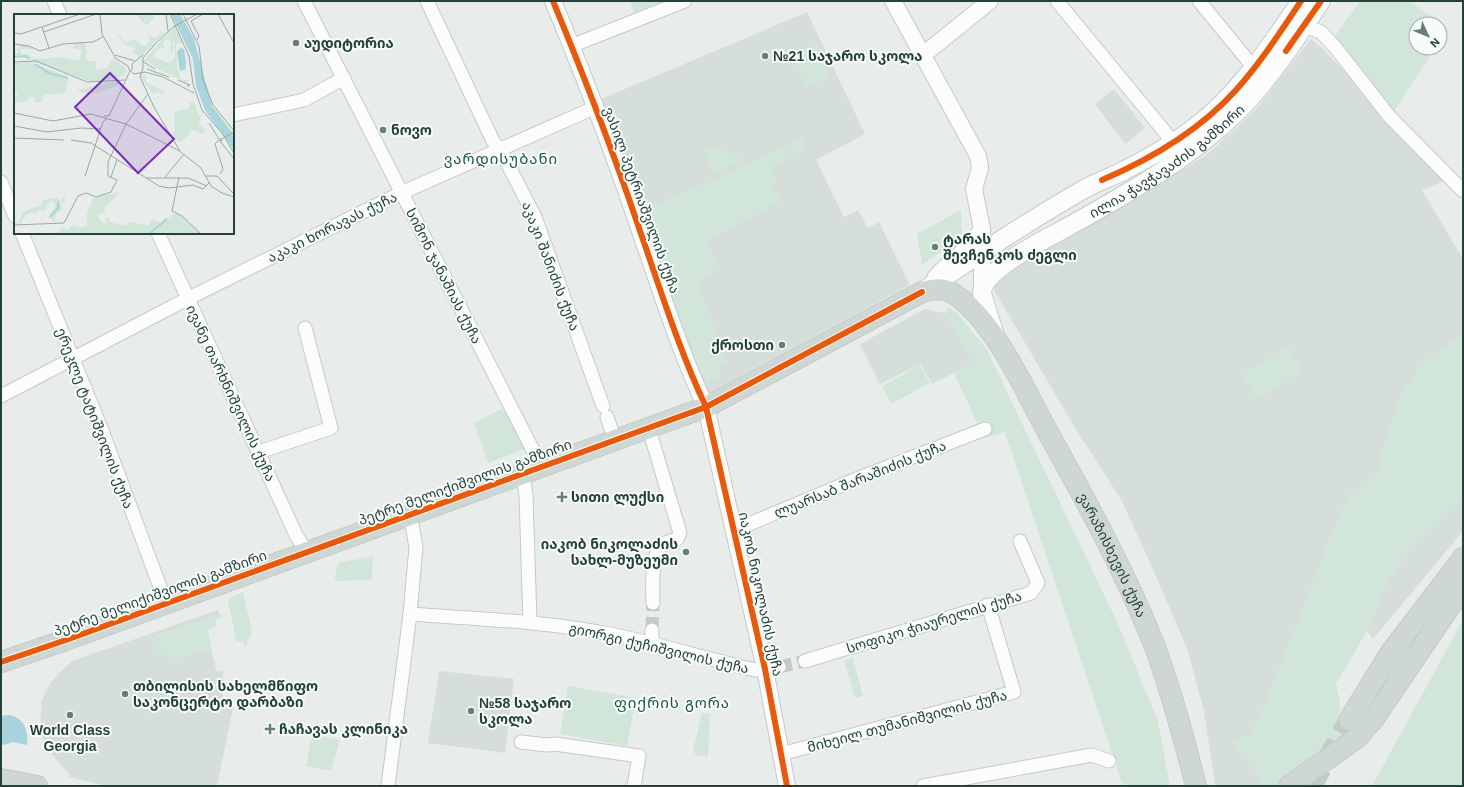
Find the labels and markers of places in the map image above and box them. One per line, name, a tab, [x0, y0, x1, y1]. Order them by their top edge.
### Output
place label: აუდიტორია	[304, 35, 394, 52]
marker: აუდიტორია	[291, 38, 301, 48]
place label: №21 საჯარო სკოლა	[773, 48, 922, 65]
marker: №21 საჯარო სკოლა	[760, 51, 770, 61]
place label: ნოვო	[391, 122, 432, 139]
marker: ნოვო	[378, 125, 388, 135]
place label: ტარას შევჩენკოს ძეგლი	[943, 231, 1077, 264]
marker: ტარას შევჩენკოს ძეგლი	[930, 242, 940, 252]
place label: ქროსთი	[711, 337, 774, 354]
marker: ქროსთი	[777, 340, 787, 350]
place label: სითი ლუქსი	[571, 489, 664, 506]
marker: სითი ლუქსი	[556, 491, 568, 503]
place label: იაკობ ნიკოლაძის სახლ-მუზეუმი	[541, 536, 678, 569]
marker: იაკობ ნიკოლაძის სახლ-მუზეუმი	[681, 547, 691, 557]
place label: თბილისის სახელმწიფო საკონცერტო დარბაზი	[133, 678, 318, 711]
marker: თბილისის სახელმწიფო საკონცერტო დარბაზი	[120, 689, 130, 699]
place label: №58 საჯარო სკოლა	[479, 695, 571, 728]
marker: №58 საჯარო სკოლა	[466, 706, 476, 716]
marker: World Class Georgia	[65, 710, 75, 720]
place label: ჩაჩავას კლინიკა	[279, 721, 408, 738]
place label: World Class Georgia	[30, 722, 111, 754]
marker: ჩაჩავას კლინიკა	[264, 723, 276, 735]

